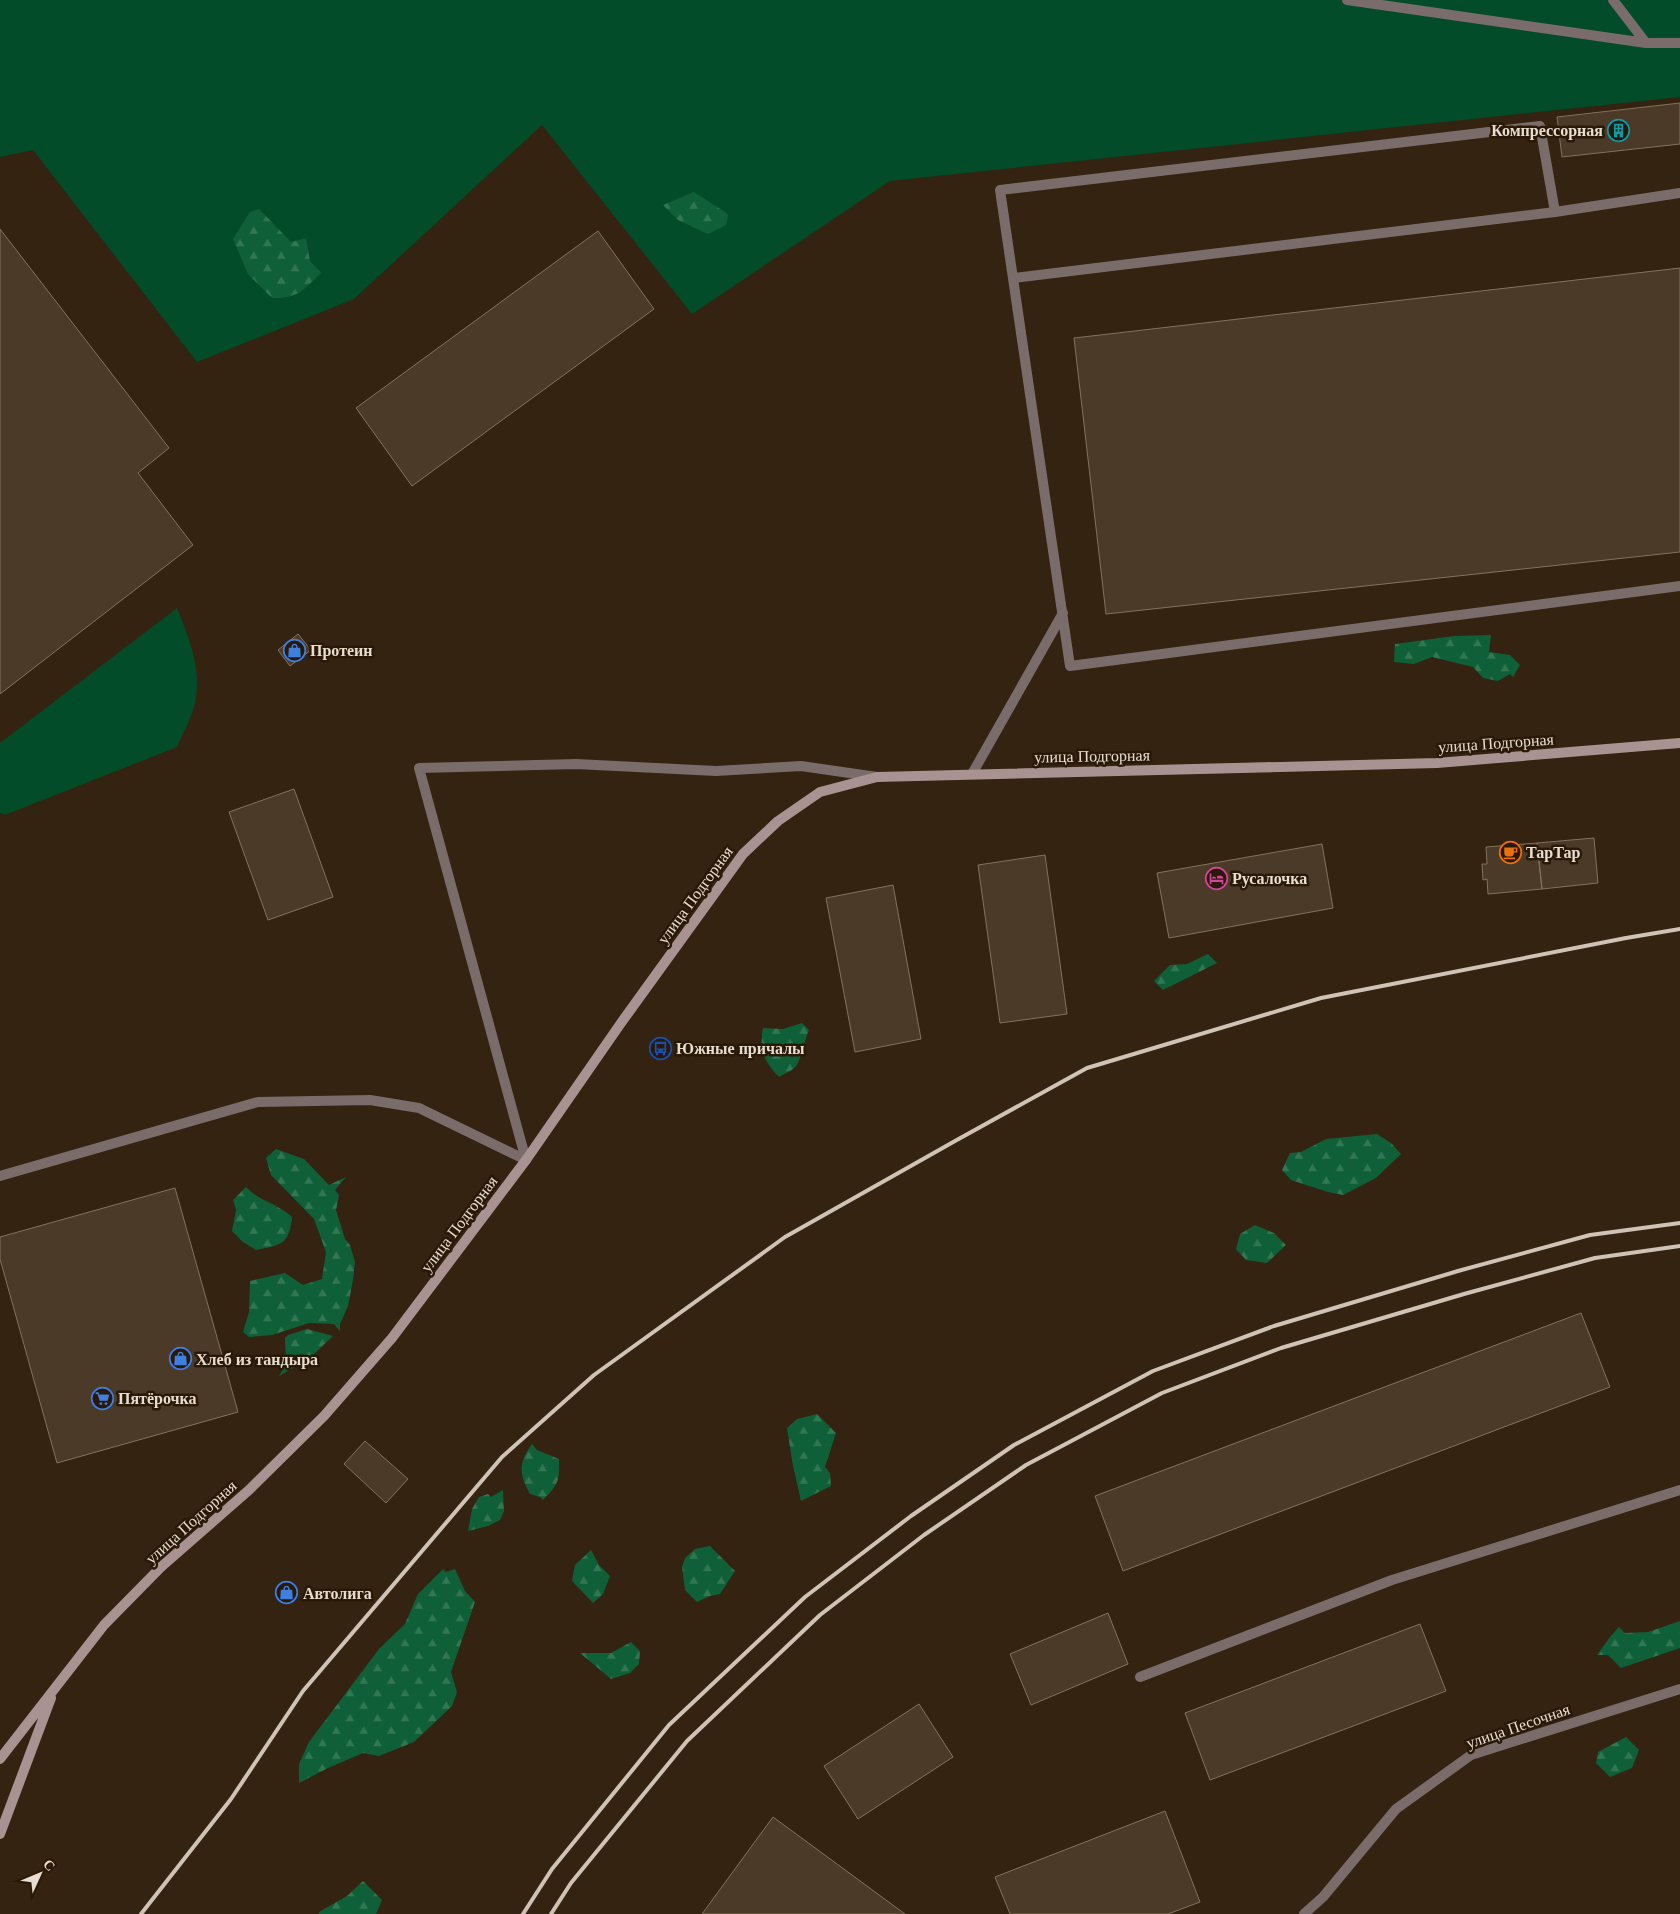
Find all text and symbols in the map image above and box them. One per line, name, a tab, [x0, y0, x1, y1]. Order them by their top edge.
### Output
building icon: Компрессорная	[1607, 118, 1631, 142]
place label: Компрессорная	[1491, 122, 1603, 140]
shop icon: Протеин	[282, 638, 306, 662]
place label: Протеин	[310, 642, 373, 660]
street label: улица Подгорная	[1438, 730, 1555, 757]
street label: улица Подгорная	[1034, 746, 1151, 767]
cafe icon: ТарТар	[1498, 840, 1522, 864]
street label: улица Подгорная	[654, 843, 737, 947]
place label: ТарТар	[1526, 844, 1580, 862]
hotel icon: Русалочка	[1204, 866, 1228, 890]
place label: Русалочка	[1232, 870, 1307, 888]
bus stop icon: Южные причалы	[648, 1036, 672, 1060]
place label: Южные причалы	[676, 1040, 805, 1058]
street label: улица Подгорная	[417, 1172, 502, 1276]
shop icon: Хлеб из тандыра	[168, 1347, 192, 1371]
place label: Хлеб из тандыра	[196, 1351, 318, 1369]
supermarket icon: Пятёрочка	[90, 1386, 114, 1410]
place label: Пятёрочка	[118, 1390, 197, 1408]
street label: улица Подгорная	[142, 1476, 241, 1568]
shop icon: Автолига	[275, 1581, 299, 1605]
place label: Автолига	[303, 1585, 372, 1602]
street label: улица Песочная	[1464, 1700, 1573, 1753]
north arrow	[15, 1849, 65, 1899]
text: С	[40, 1856, 58, 1874]

